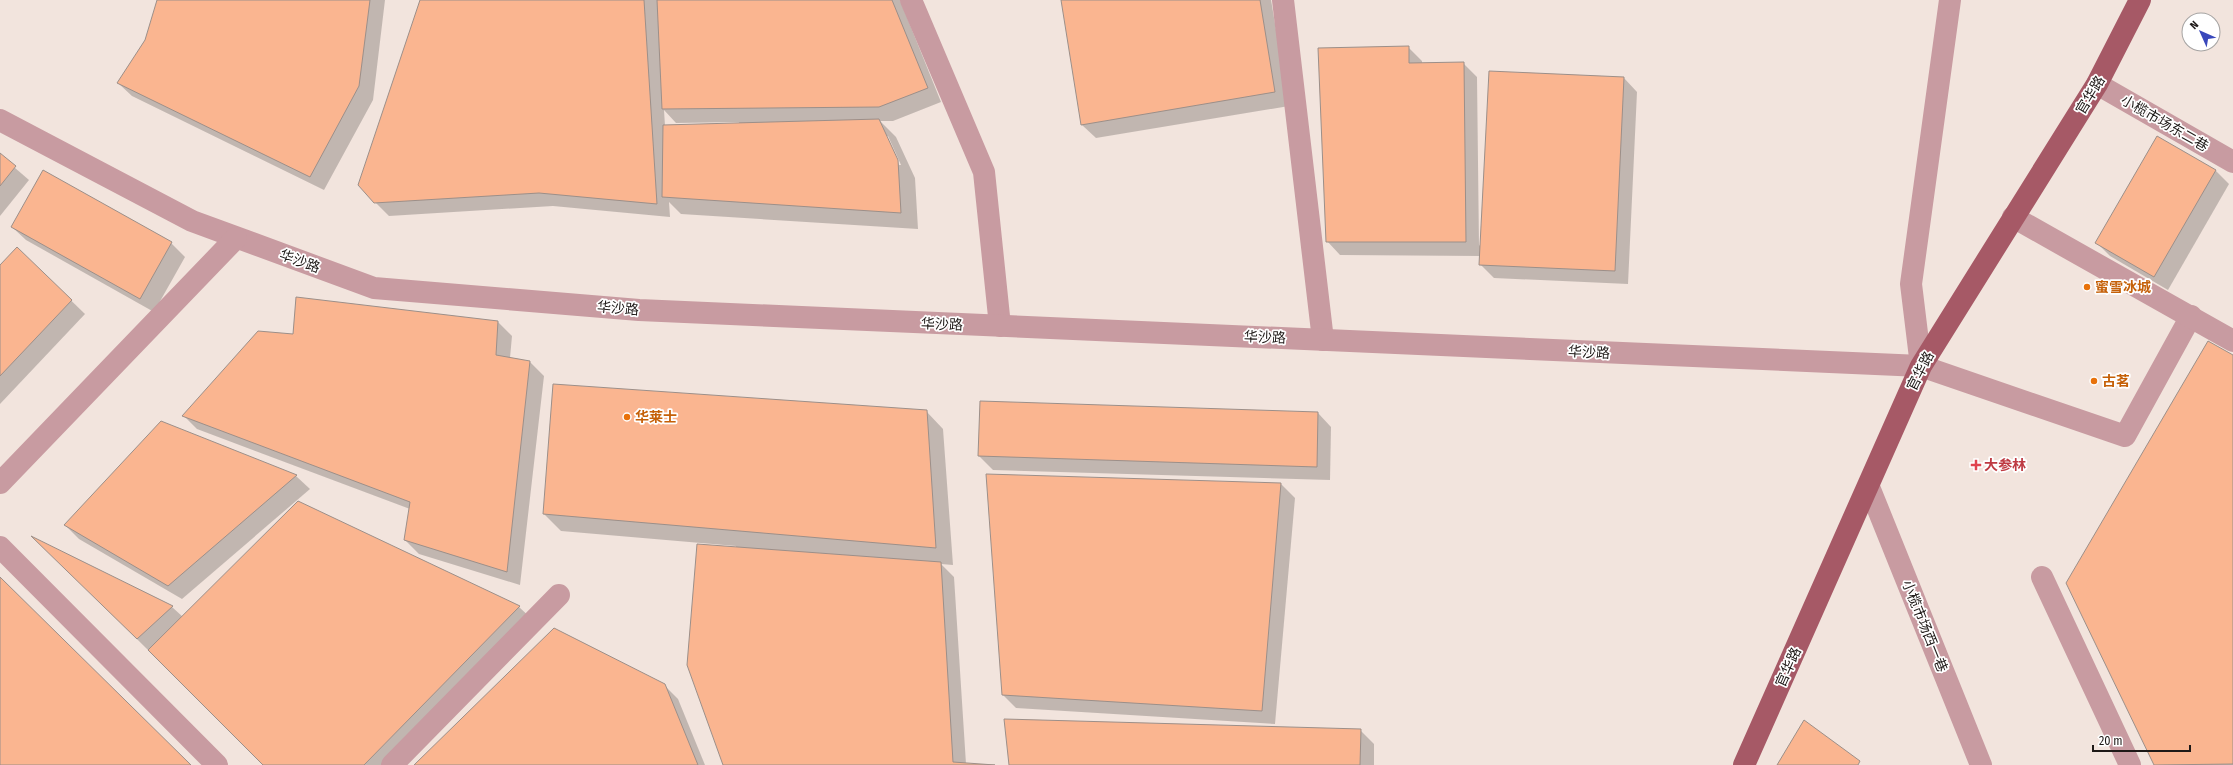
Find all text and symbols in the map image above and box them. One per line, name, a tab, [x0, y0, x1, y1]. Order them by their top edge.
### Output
north arrow	[2181, 12, 2221, 52]
text: N	[2187, 18, 2201, 32]
street label: 官华路	[2072, 73, 2109, 118]
street label: 小榄市场东二巷	[2118, 92, 2211, 155]
street label: 华沙路	[277, 246, 322, 277]
place label: 蜜雪冰城	[2095, 279, 2151, 296]
marker: 蜜雪冰城	[2082, 282, 2092, 292]
street label: 华沙路	[596, 298, 640, 319]
street label: 华沙路	[921, 315, 963, 334]
street label: 华沙路	[1244, 328, 1286, 347]
street label: 华沙路	[1568, 343, 1610, 362]
street label: 官华路	[1903, 349, 1938, 394]
place label: 古茗	[2102, 373, 2130, 390]
marker: 古茗	[2089, 376, 2099, 386]
place label: 华莱士	[635, 409, 677, 426]
marker: 华莱士	[622, 412, 632, 422]
place label: 大参林	[1984, 457, 2026, 474]
marker: 大参林	[1971, 460, 1981, 470]
street label: 小榄市场西一巷	[1898, 578, 1951, 675]
street label: 官华路	[1772, 645, 1805, 690]
scale bar	[2093, 727, 2190, 753]
text: 20 m	[2099, 734, 2123, 748]

